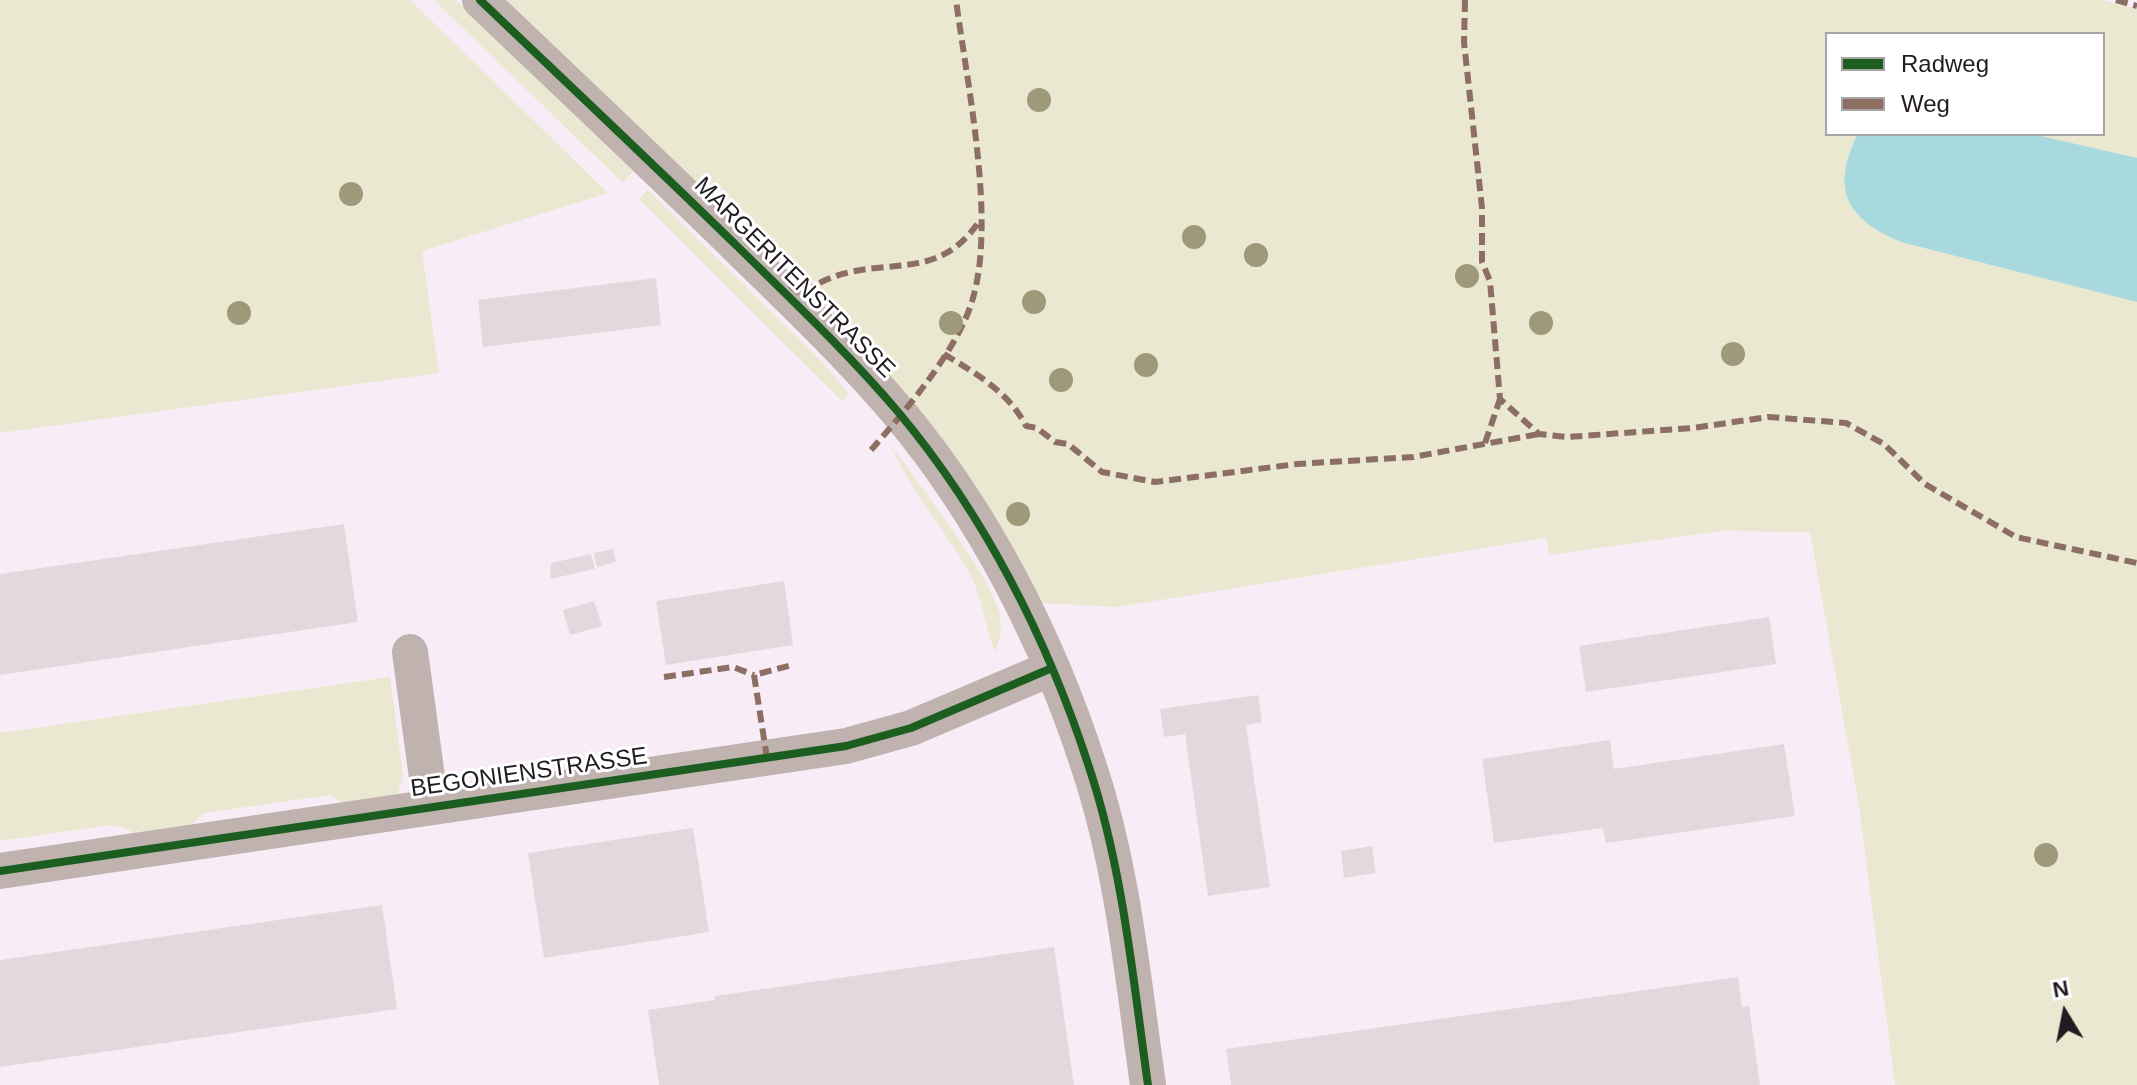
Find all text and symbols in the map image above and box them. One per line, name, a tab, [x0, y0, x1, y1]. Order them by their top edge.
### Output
legend	[1825, 32, 2105, 136]
text: Radweg	[1901, 50, 1989, 77]
text: Weg	[1901, 90, 1950, 117]
street label: MARGERITENSTRASSE	[688, 172, 900, 384]
street label: BEGONIENSTRASSE	[409, 742, 649, 804]
north arrow	[2025, 973, 2105, 1053]
text: N	[2051, 975, 2071, 1003]

